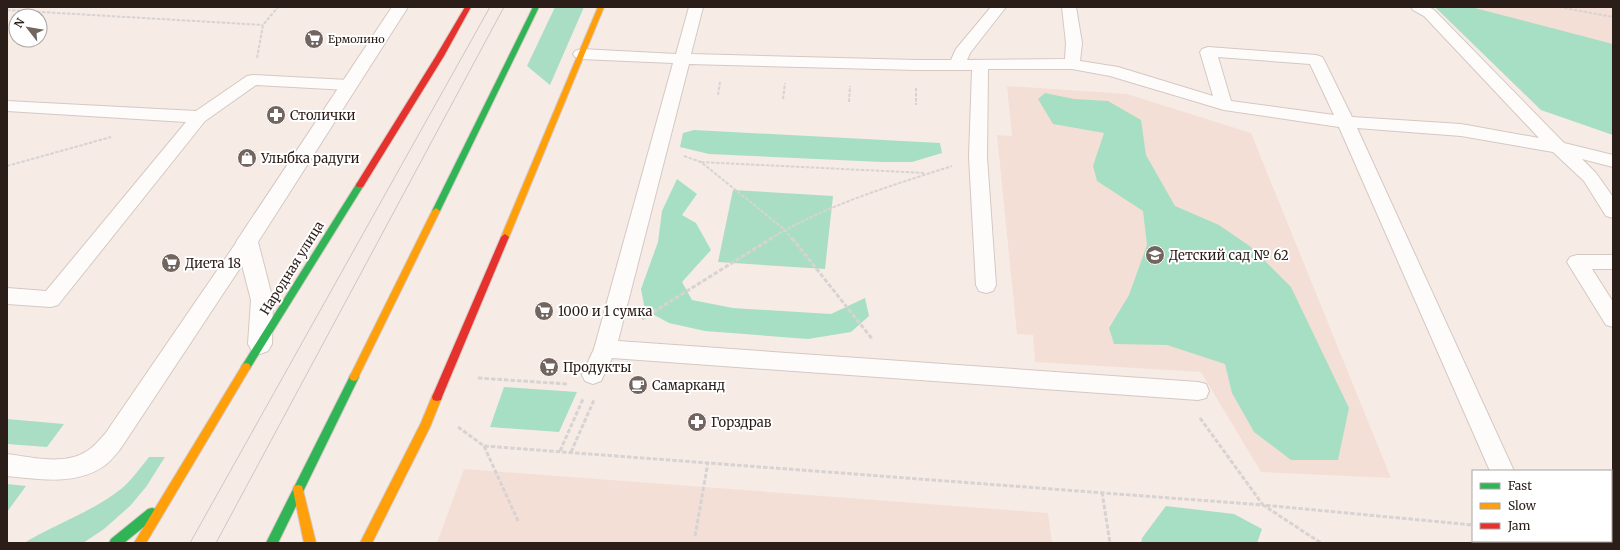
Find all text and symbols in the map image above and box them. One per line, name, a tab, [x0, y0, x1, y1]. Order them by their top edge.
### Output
north arrow	[8, 8, 48, 48]
text: N	[11, 15, 28, 30]
supermarket icon: Ермолино	[303, 28, 325, 50]
place label: Ермолино	[328, 32, 385, 46]
pharmacy icon: Столички	[265, 104, 287, 126]
place label: Столички	[290, 107, 356, 124]
shop icon: Улыбка радуги	[236, 147, 258, 169]
place label: Улыбка радуги	[260, 150, 360, 167]
street label: Народная улица	[256, 218, 328, 318]
school or university icon: Детский сад № 62	[1144, 244, 1166, 266]
place label: Детский сад № 62	[1169, 247, 1289, 264]
supermarket icon: Диета 18	[160, 252, 182, 274]
place label: Диета 18	[185, 255, 241, 272]
supermarket icon: 1000 и 1 сумка	[533, 300, 555, 322]
place label: 1000 и 1 сумка	[558, 303, 652, 320]
supermarket icon: Продукты	[538, 356, 560, 378]
place label: Продукты	[563, 359, 631, 376]
cafe icon: Самарканд	[627, 374, 649, 396]
place label: Самарканд	[652, 377, 725, 394]
pharmacy icon: Горздрав	[686, 411, 708, 433]
place label: Горздрав	[711, 414, 772, 431]
legend	[1472, 470, 1612, 542]
text: Fast	[1508, 478, 1532, 493]
text: Slow	[1508, 498, 1537, 513]
text: Jam	[1507, 518, 1531, 533]

